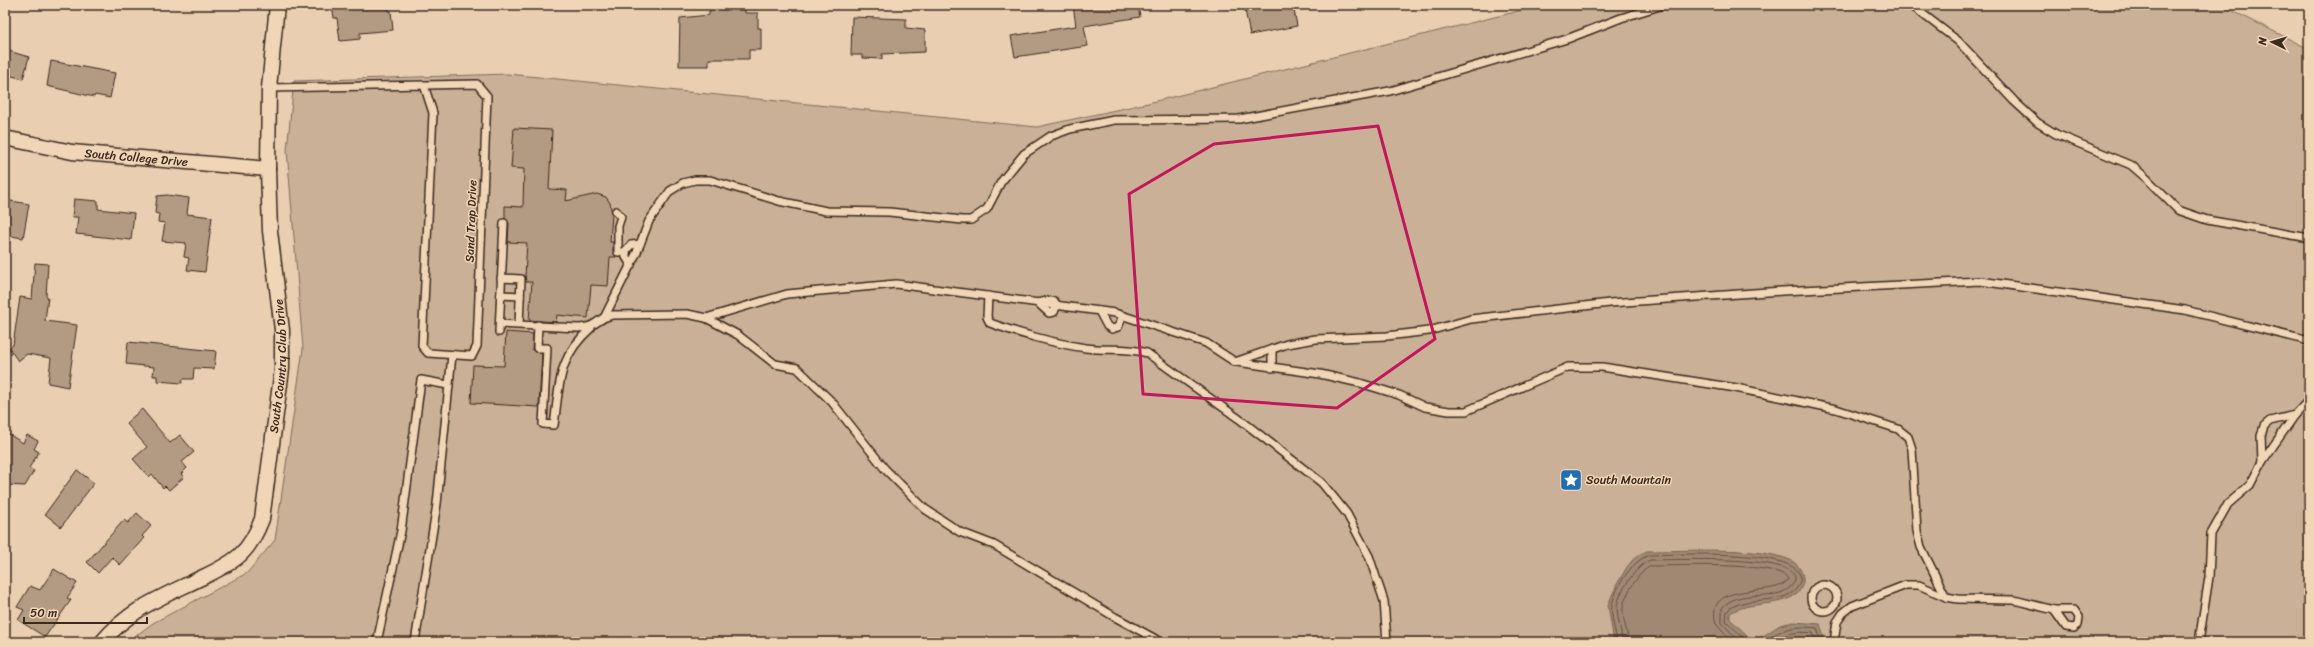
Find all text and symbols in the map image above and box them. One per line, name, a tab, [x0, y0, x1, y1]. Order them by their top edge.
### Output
north arrow	[2252, 22, 2292, 62]
text: N	[2253, 36, 2272, 47]
street label: South College Drive	[84, 142, 189, 173]
street label: Sand Trap Drive	[459, 179, 483, 263]
street label: South Country Club Drive	[263, 298, 293, 434]
place icon: South Mountain	[1558, 467, 1584, 493]
place label: South Mountain	[1586, 469, 1671, 491]
scale bar	[24, 599, 147, 625]
text: 50 m	[30, 602, 57, 624]

